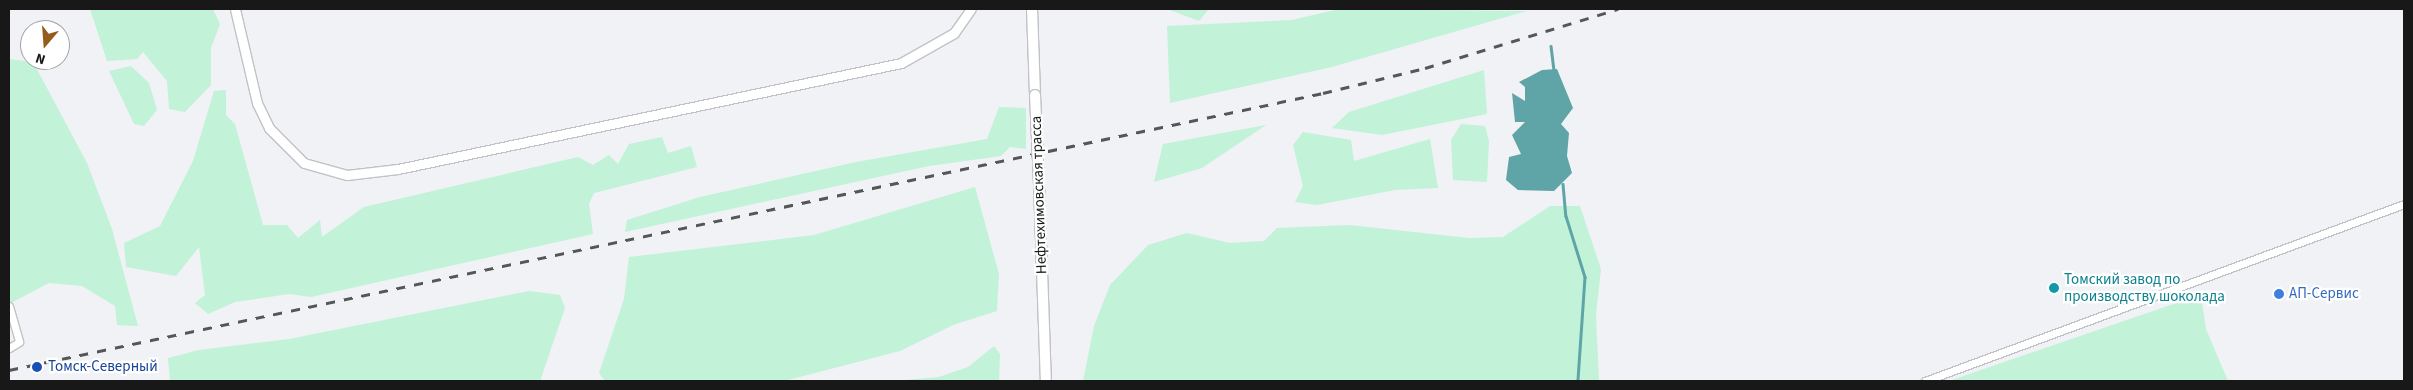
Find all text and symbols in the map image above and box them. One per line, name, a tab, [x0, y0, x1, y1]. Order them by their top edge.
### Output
north arrow	[20, 20, 70, 70]
text: N	[33, 47, 48, 69]
street label: Нефтехимовская трасса	[1027, 116, 1051, 274]
place label: Томский завод по производству шоколада	[2064, 270, 2225, 305]
marker: Томский завод по производству шоколада	[2048, 282, 2060, 294]
place label: АП-Сервис	[2289, 285, 2359, 303]
marker: АП-Сервис	[2273, 288, 2285, 300]
place label: Томск-Северный	[48, 358, 158, 376]
marker: Томск-Северный	[30, 360, 44, 374]

